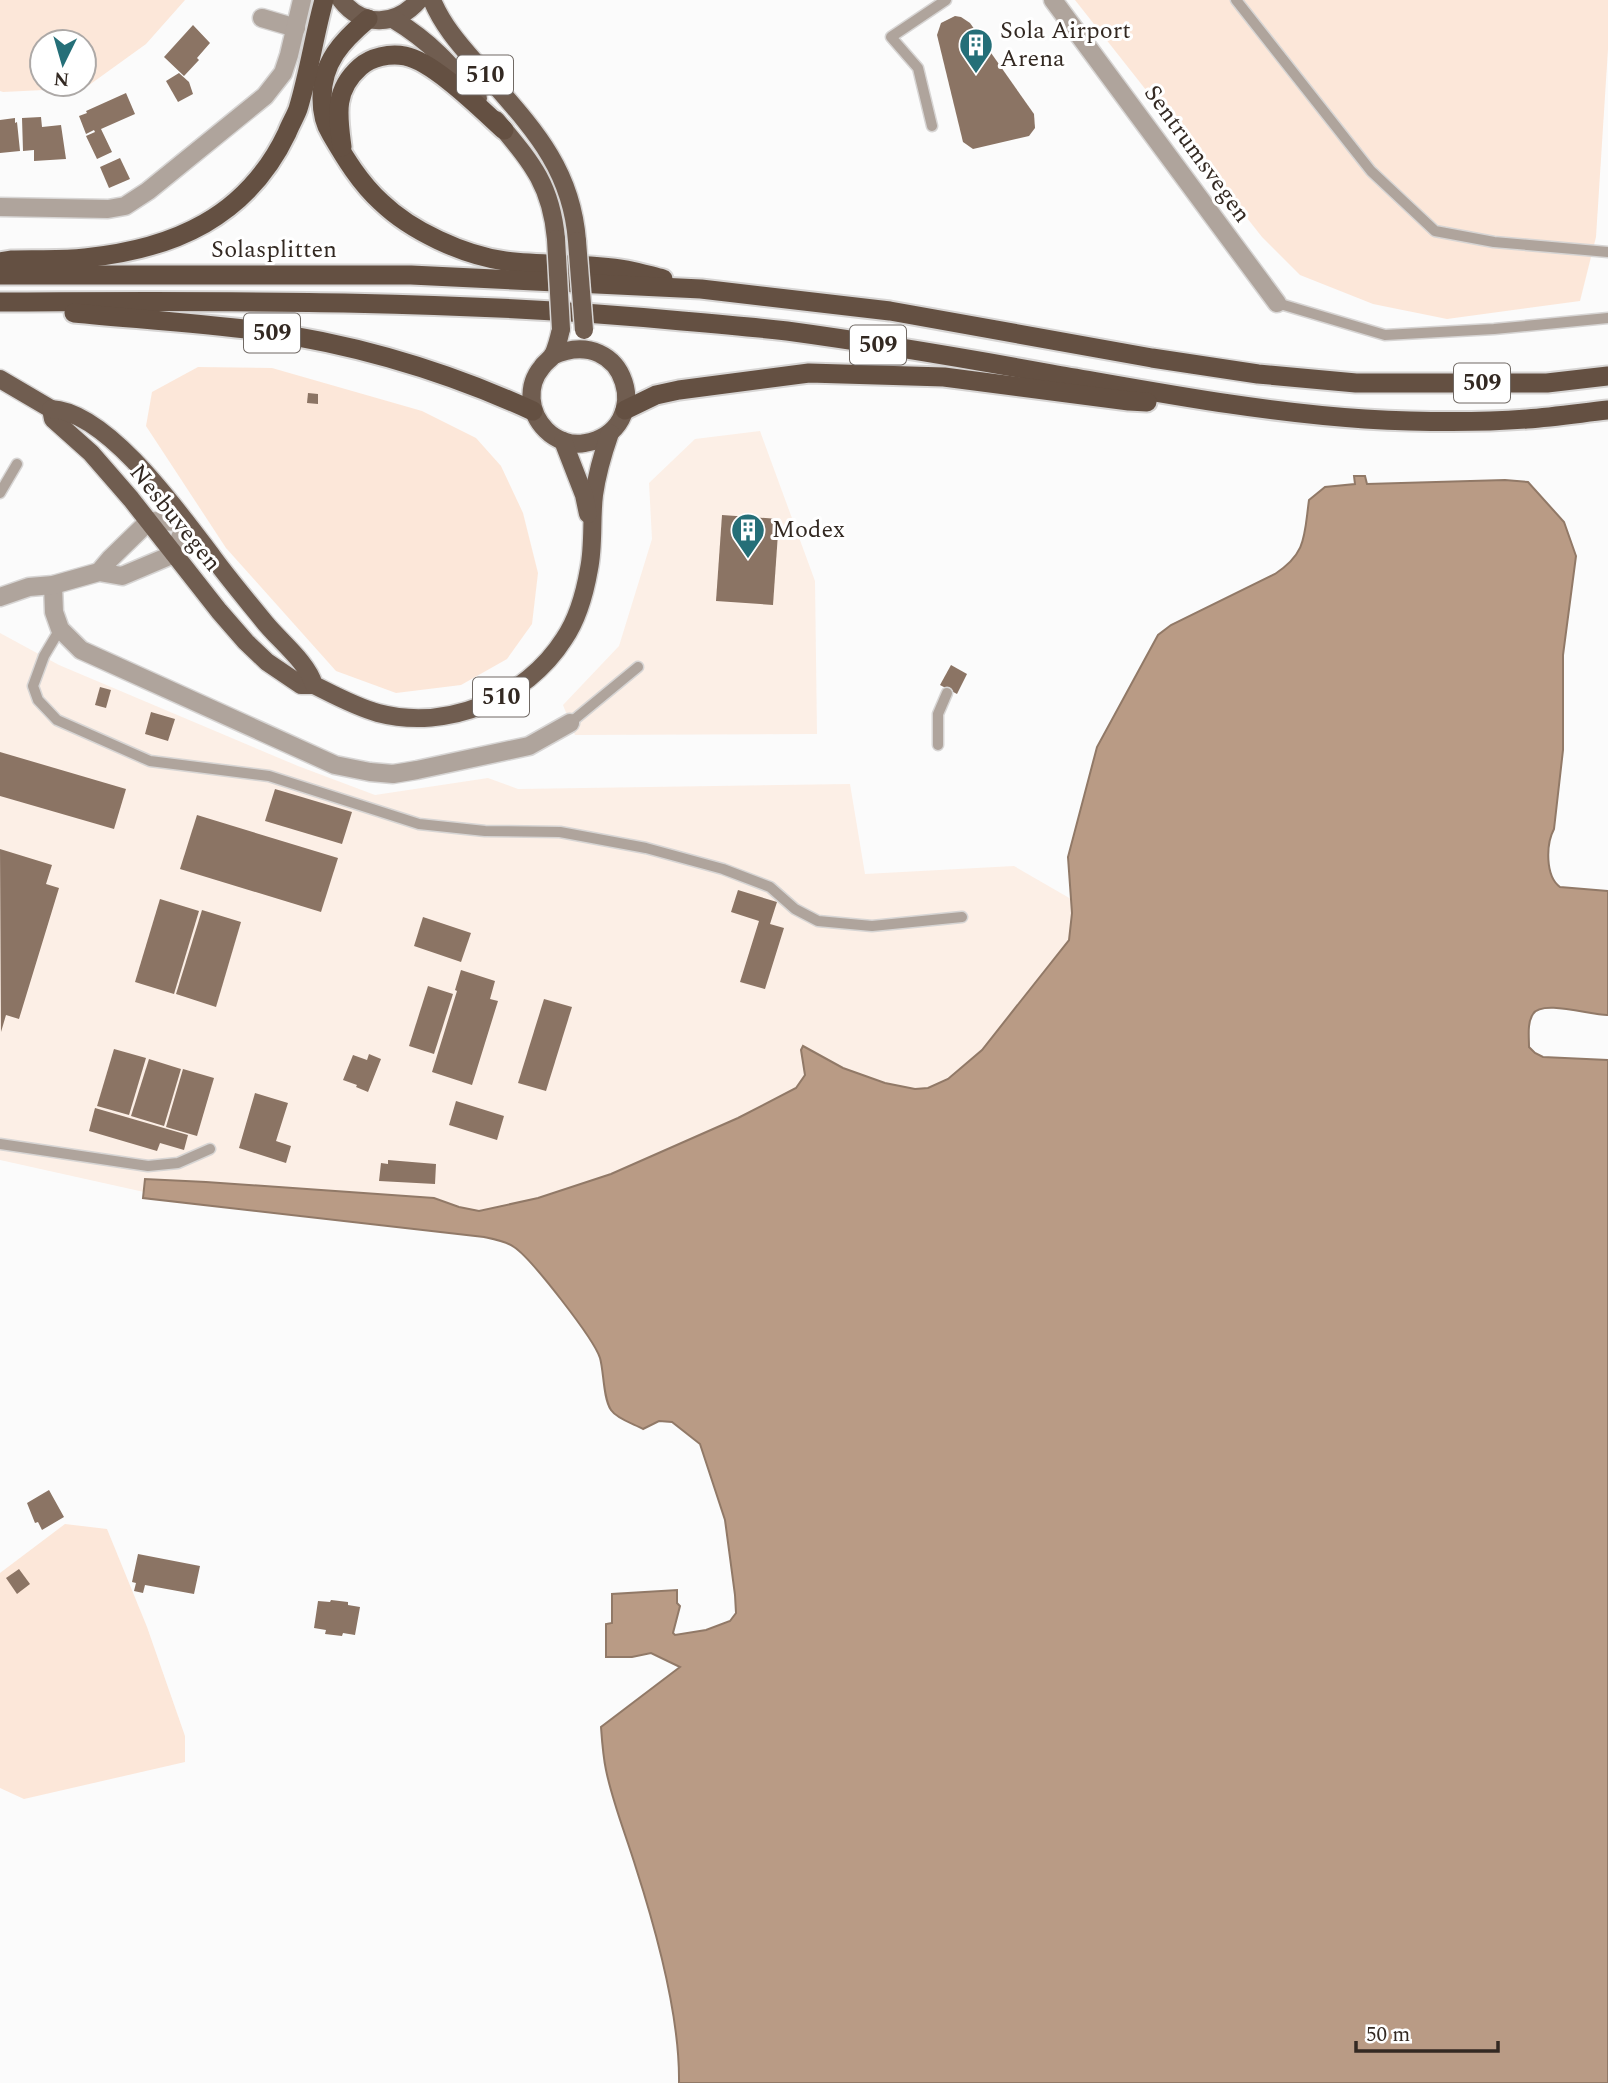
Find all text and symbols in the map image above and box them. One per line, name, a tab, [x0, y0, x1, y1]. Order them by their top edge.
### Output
place label: Sola Airport Arena	[1000, 13, 1131, 77]
building icon: Sola Airport Arena	[957, 26, 995, 75]
north arrow	[28, 28, 98, 98]
road number: 510	[457, 55, 513, 94]
text: N	[53, 63, 71, 94]
street label: Sentrumsvegen	[1134, 77, 1260, 231]
street label: Solasplitten	[211, 232, 337, 268]
road number: 509	[244, 314, 300, 352]
road number: 509	[850, 326, 906, 364]
road number: 509	[1454, 364, 1510, 402]
street label: Nesbuvegen	[120, 456, 230, 580]
building icon: Modex	[729, 511, 767, 560]
place label: Modex	[772, 512, 845, 548]
road number: 510	[473, 678, 529, 716]
scale bar	[1356, 2010, 1498, 2054]
text: 50 m	[1366, 2019, 1410, 2051]

